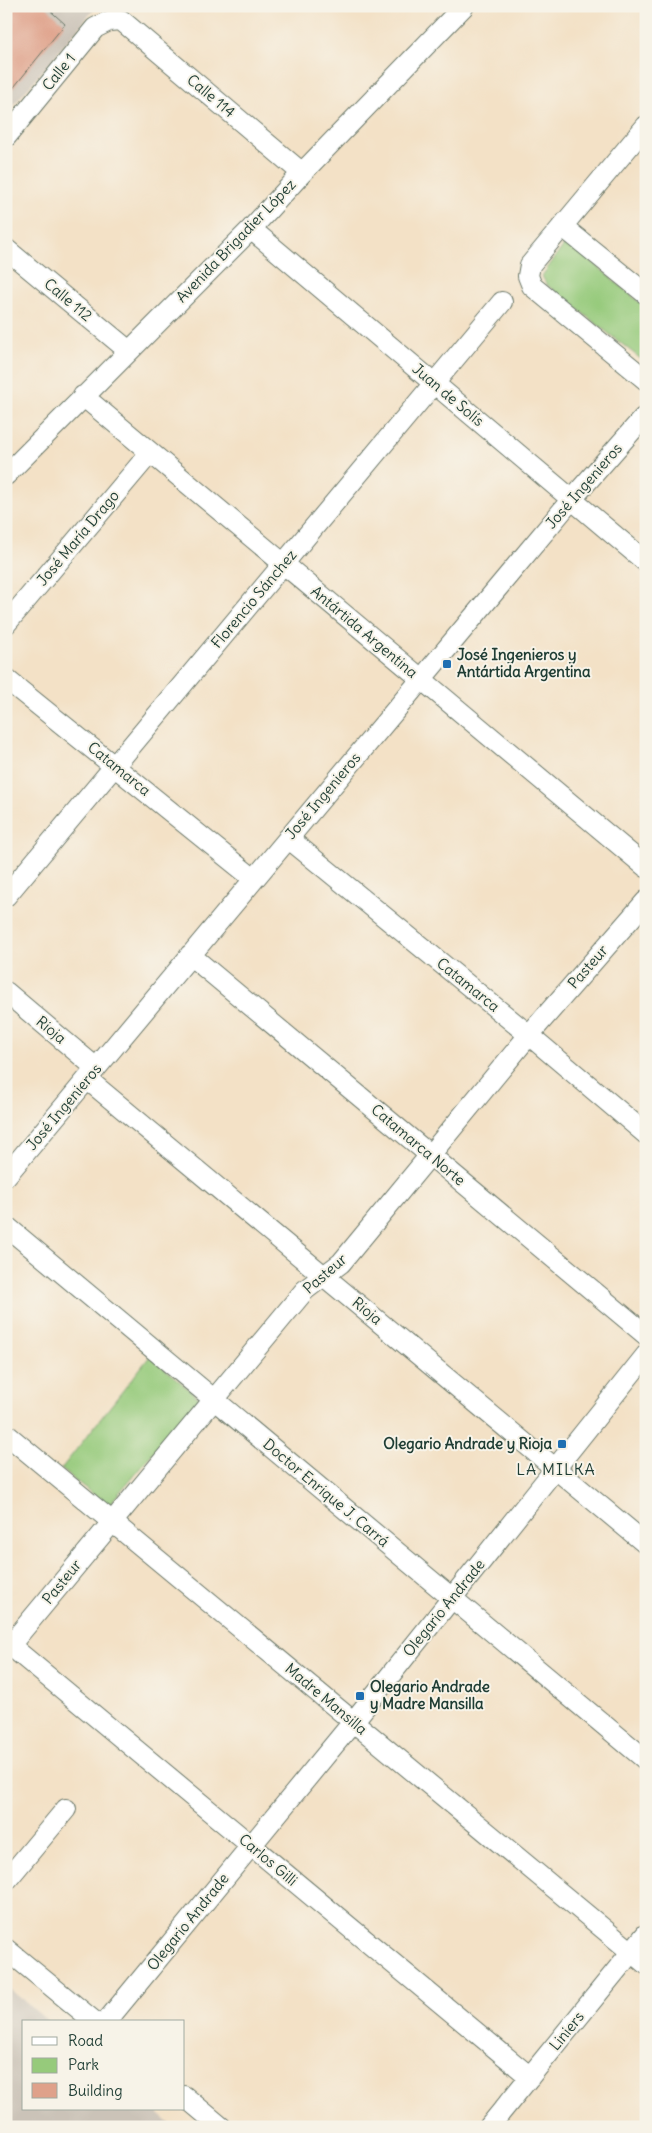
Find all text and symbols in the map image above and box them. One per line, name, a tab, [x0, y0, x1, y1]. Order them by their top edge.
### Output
street label: Calle 1	[38, 49, 79, 94]
street label: Calle 114	[183, 70, 240, 122]
street label: Avenida Brigadier López	[172, 175, 300, 306]
street label: Calle 112	[40, 274, 96, 325]
street label: Juan de Solís	[409, 359, 488, 430]
street label: José Ingenieros	[541, 439, 626, 532]
street label: José María Drago	[32, 486, 123, 589]
street label: Florencio Sánchez	[207, 546, 300, 652]
street label: Antártida Argentina	[307, 581, 422, 682]
place label: José Ingenieros y Antártida Argentina	[457, 645, 591, 682]
marker: José Ingenieros y Antártida Argentina	[441, 658, 453, 670]
street label: Catamarca	[84, 737, 155, 800]
street label: José Ingenieros	[281, 748, 365, 843]
street label: Pasteur	[563, 941, 612, 992]
street label: Catamarca	[433, 953, 504, 1016]
street label: Rioja	[32, 1012, 70, 1048]
street label: José Ingenieros	[22, 1059, 106, 1154]
street label: Catamarca Norte	[367, 1100, 469, 1190]
street label: Pasteur	[299, 1249, 350, 1298]
street label: Rioja	[348, 1293, 386, 1329]
street label: Doctor Enrique J. Carrá	[259, 1434, 394, 1551]
place label: Olegario Andrade y Rioja	[383, 1434, 552, 1454]
marker: Olegario Andrade y Rioja	[556, 1438, 568, 1450]
district label: LA MILKA	[516, 1459, 596, 1479]
street label: Olegario Andrade	[398, 1555, 489, 1660]
street label: Pasteur	[38, 1556, 85, 1608]
street label: Madre Mansilla	[281, 1659, 372, 1739]
place label: Olegario Andrade y Madre Mansilla	[370, 1677, 490, 1714]
marker: Olegario Andrade y Madre Mansilla	[354, 1690, 366, 1702]
street label: Carlos Gilli	[235, 1830, 302, 1890]
street label: Olegario Andrade	[142, 1869, 233, 1974]
street label: Liniers	[545, 2007, 588, 2054]
legend	[22, 2020, 185, 2110]
text: Road	[68, 2031, 103, 2050]
text: Park	[68, 2055, 99, 2074]
text: Building	[68, 2081, 123, 2100]

